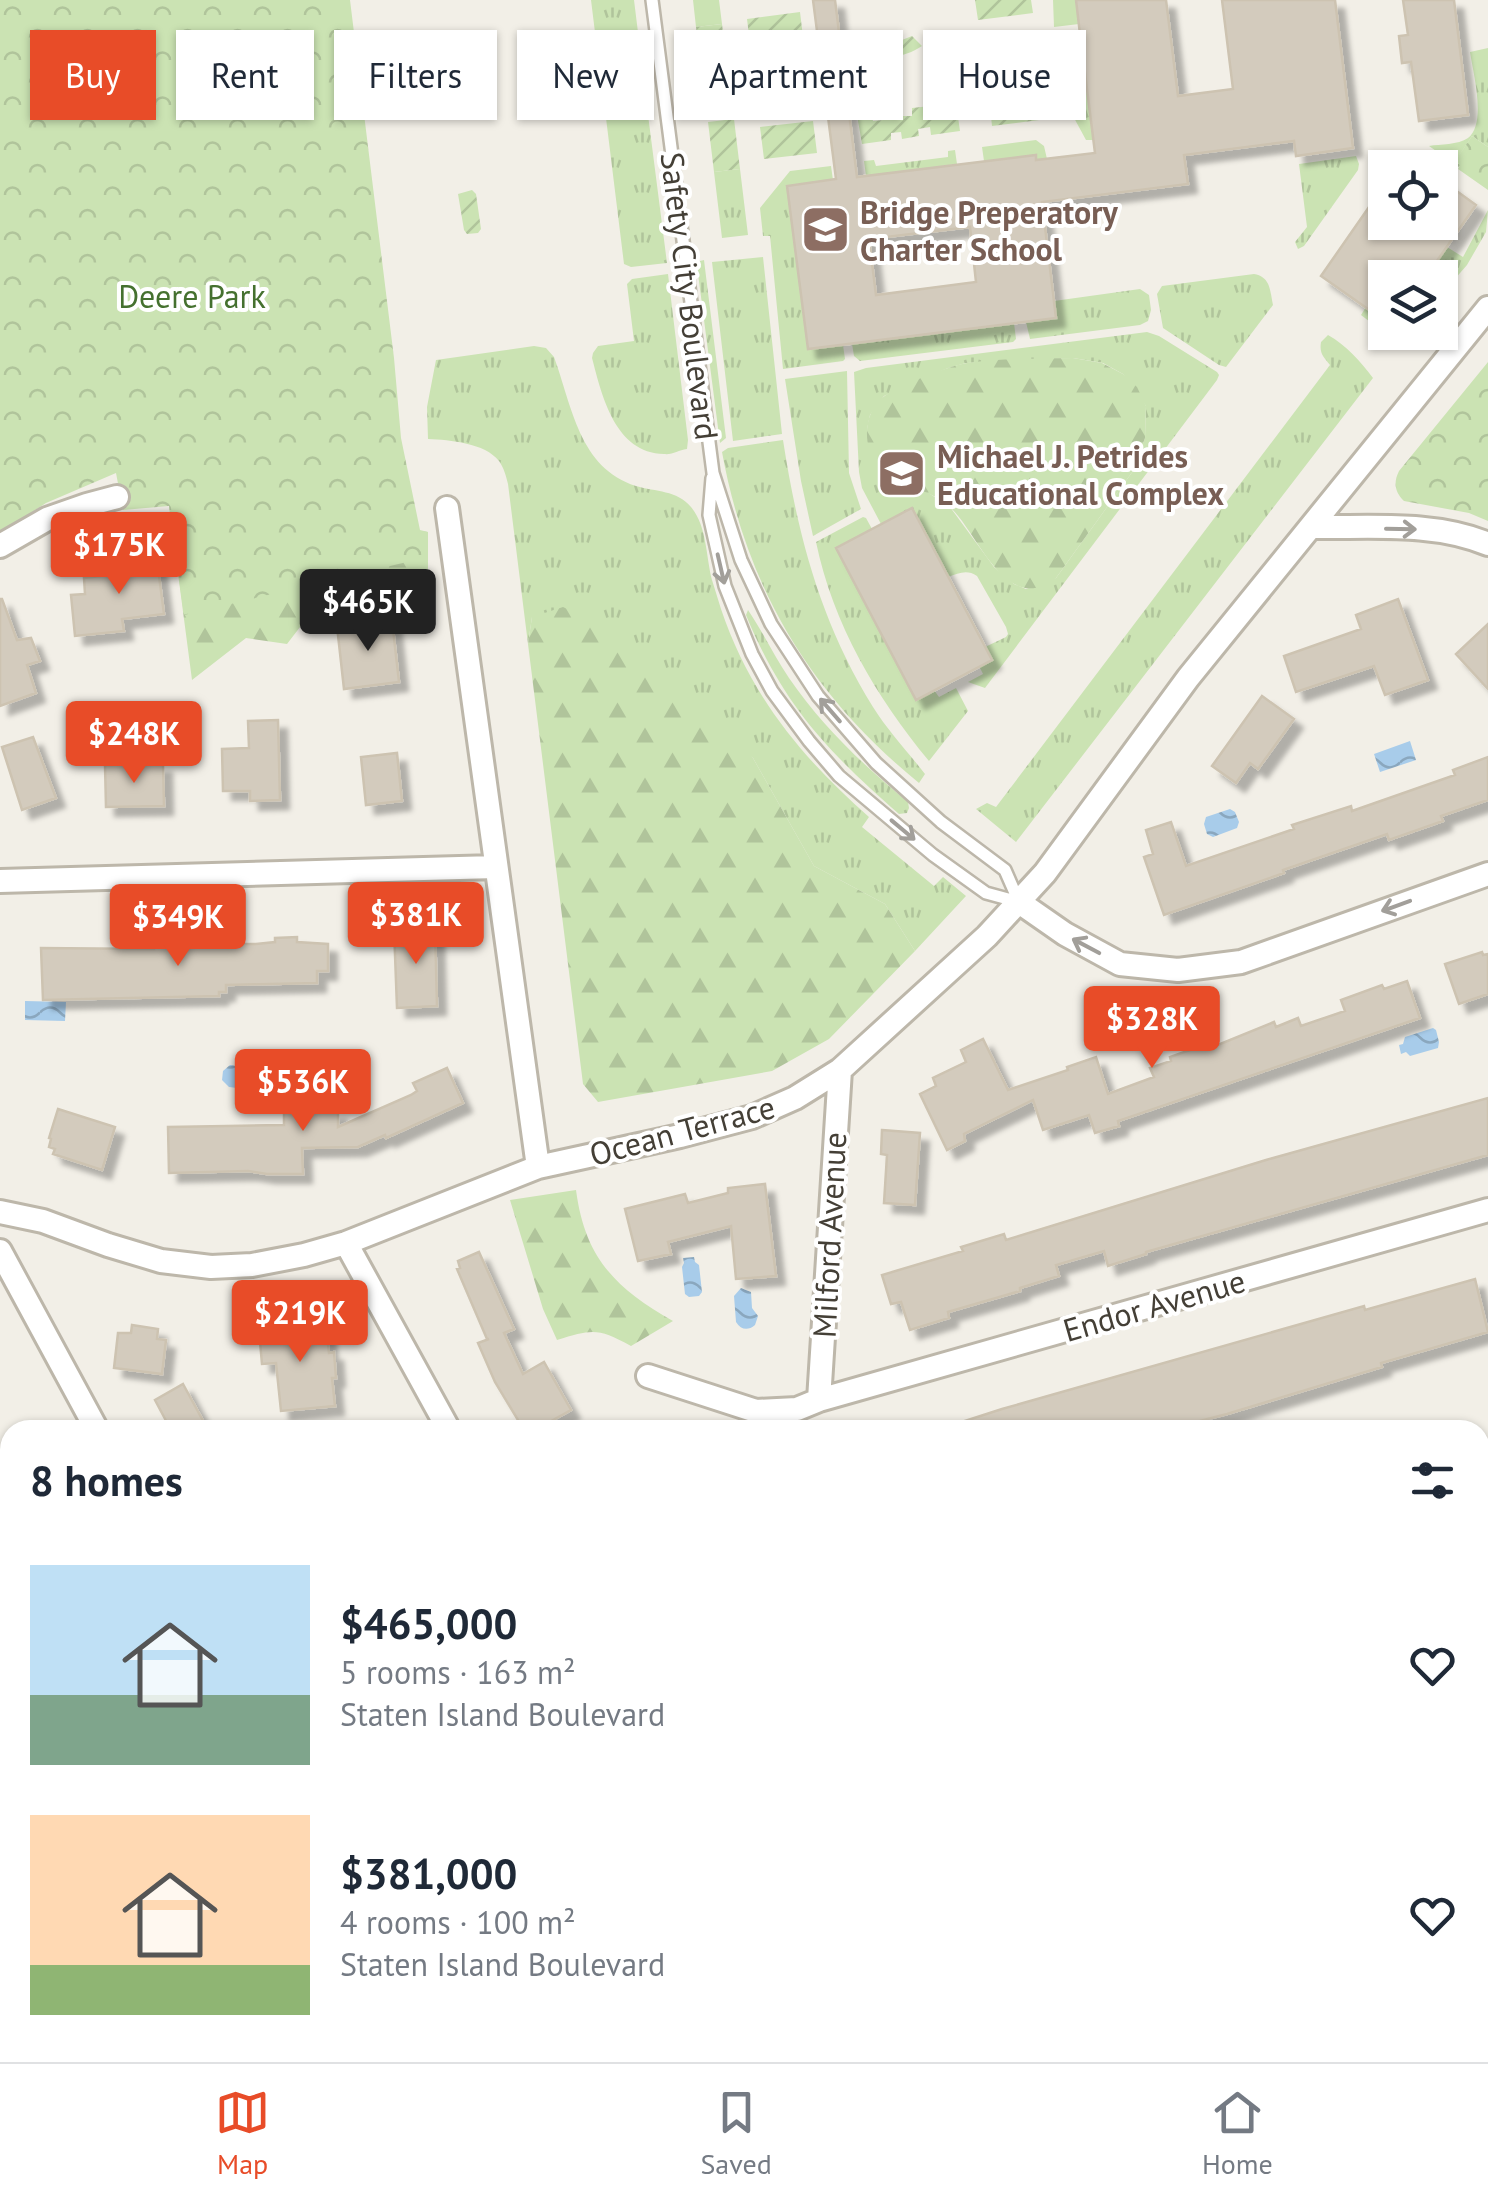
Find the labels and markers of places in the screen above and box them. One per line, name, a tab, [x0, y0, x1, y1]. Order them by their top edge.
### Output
place label: Bridge Preperatory Charter School	[860, 191, 1118, 270]
school or university icon: Bridge Preperatory Charter School	[799, 204, 851, 256]
place label: Michael J. Petrides Educational Complex	[937, 435, 1224, 514]
school or university icon: Michael J. Petrides Educational Complex	[876, 448, 928, 500]
pin: $175K	[49, 512, 189, 597]
pin: $465K	[298, 569, 438, 654]
pin: $248K	[64, 701, 204, 786]
pin: $381K	[346, 882, 486, 967]
pin: $349K	[108, 884, 248, 969]
pin: $328K	[1082, 986, 1222, 1071]
pin: $536K	[233, 1049, 373, 1134]
pin: $219K	[230, 1280, 370, 1365]

